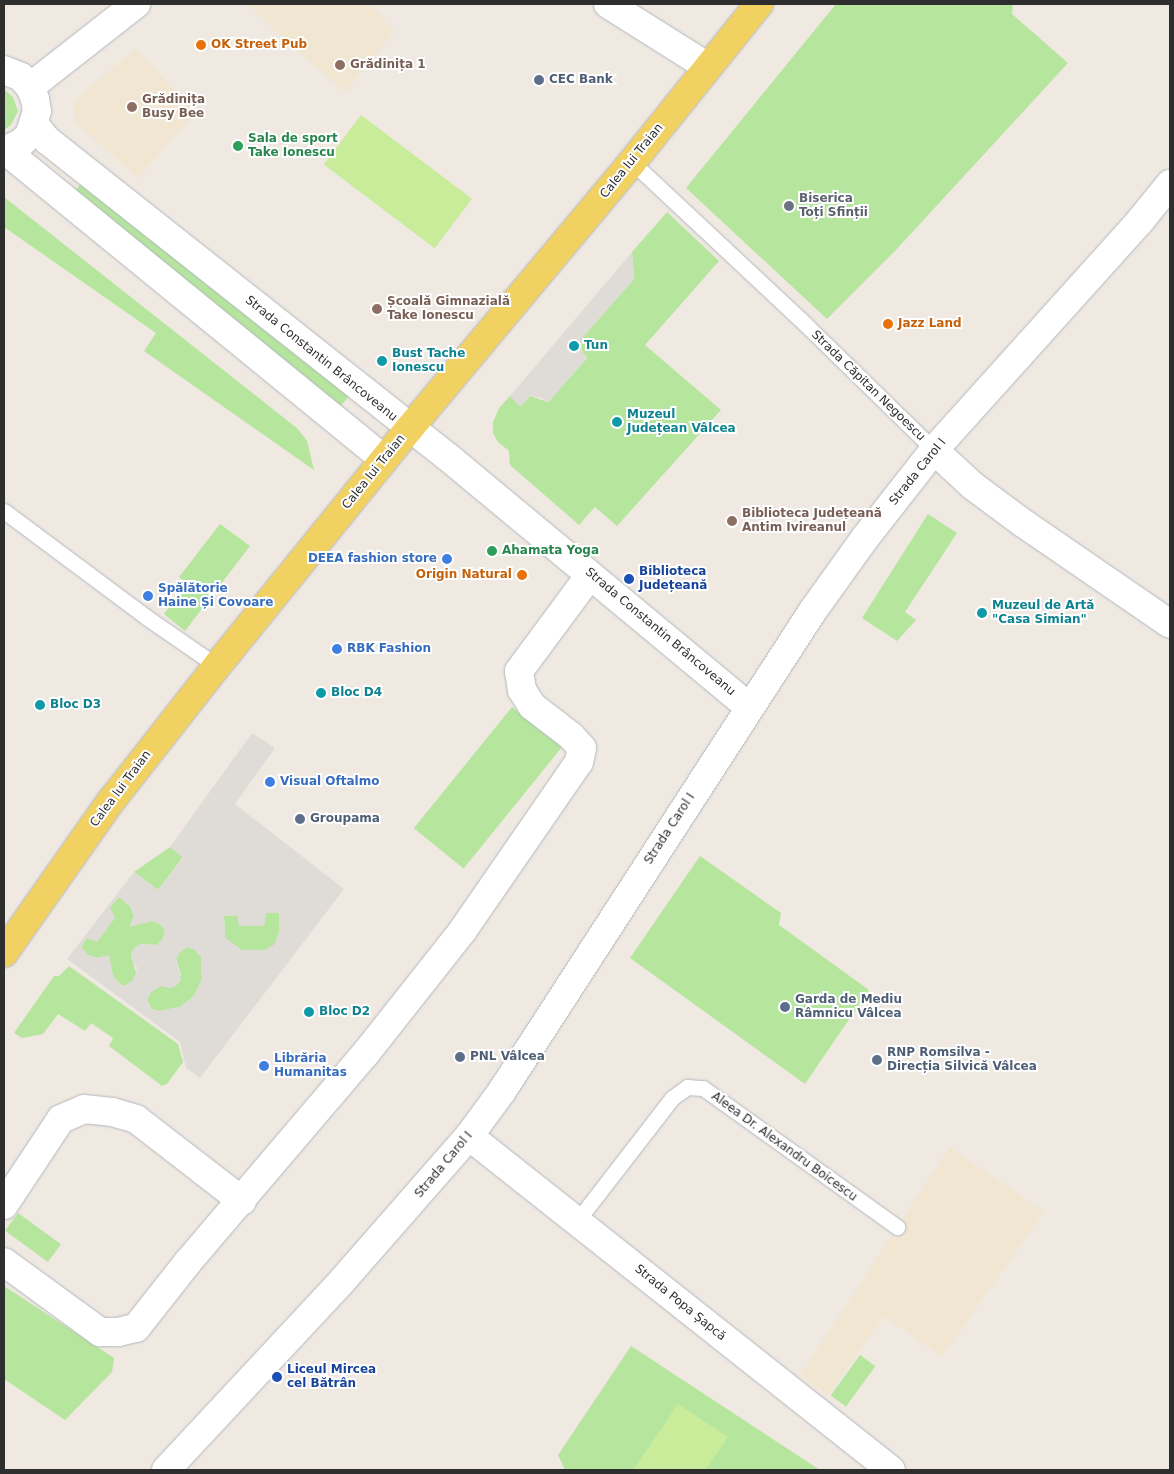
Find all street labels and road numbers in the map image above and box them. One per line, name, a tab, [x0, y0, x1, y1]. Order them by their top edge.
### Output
street label: Calea lui Traian	[598, 121, 666, 201]
street label: Strada Constantin Brâncoveanu	[242, 293, 400, 425]
street label: Strada Căpitan Negoescu	[808, 328, 928, 444]
street label: Calea lui Traian	[340, 432, 408, 512]
street label: Strada Carol I	[887, 436, 949, 508]
street label: Strada Constantin Brâncoveanu	[582, 565, 738, 699]
street label: Calea lui Traian	[88, 748, 154, 830]
street label: Strada Carol I	[642, 791, 698, 867]
street label: Aleea Dr. Alexandru Boicescu	[708, 1089, 860, 1205]
street label: Strada Carol I	[412, 1129, 476, 1201]
street label: Strada Popa Șapcă	[632, 1262, 728, 1344]

